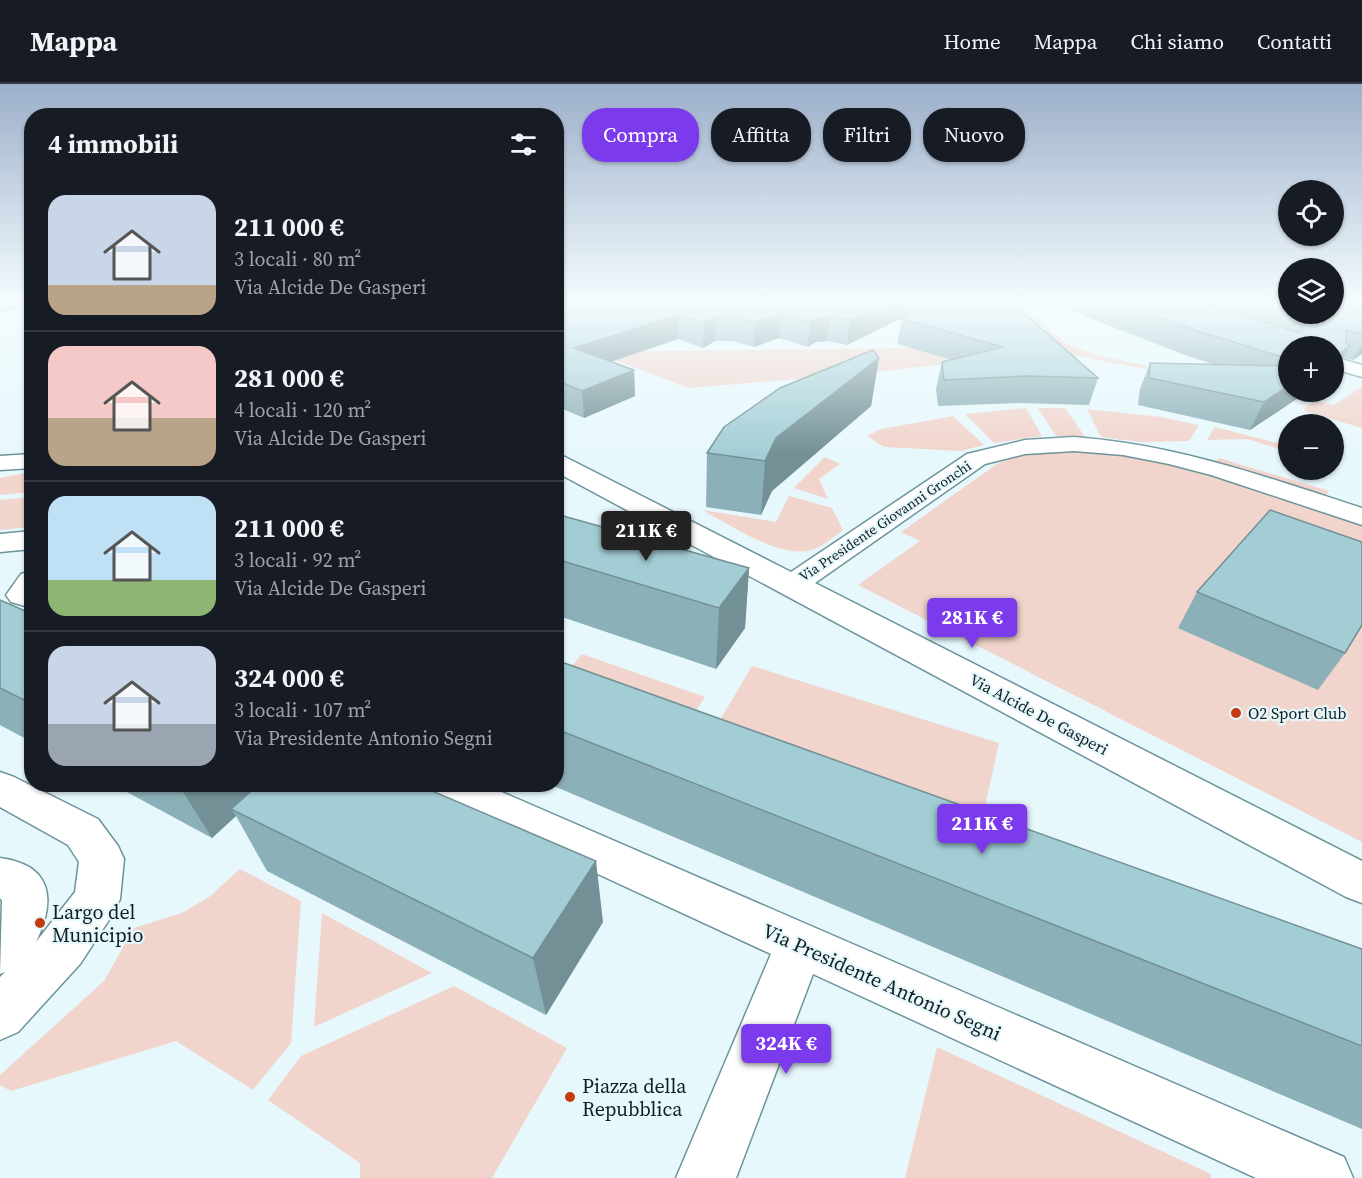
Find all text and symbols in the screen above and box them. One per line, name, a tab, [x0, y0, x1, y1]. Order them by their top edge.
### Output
text: Mappa	[30, 22, 117, 60]
text: Home	[943, 27, 1001, 56]
text: Mappa	[1034, 27, 1098, 56]
text: Chi siamo	[1131, 27, 1224, 56]
text: Contatti	[1257, 27, 1332, 56]
chip: Compra	[582, 108, 699, 162]
chip: Affitta	[711, 108, 811, 162]
chip: Filtri	[823, 108, 911, 162]
chip: Nuovo	[923, 108, 1025, 162]
text: 4 immobili	[48, 126, 178, 162]
icon: filters	[507, 128, 540, 161]
map controls	[1278, 180, 1344, 480]
button: locate	[1278, 180, 1344, 246]
text: 211 000 €	[234, 209, 344, 245]
icon: home	[96, 219, 168, 291]
text: 3 locali · 80 m²	[234, 245, 361, 273]
button: layers	[1278, 258, 1344, 324]
text: Via Alcide De Gasperi	[234, 273, 426, 301]
button: +	[1278, 336, 1344, 402]
text: 281 000 €	[234, 360, 344, 396]
icon: home	[96, 370, 168, 442]
text: 4 locali · 120 m²	[234, 396, 371, 424]
button: −	[1278, 414, 1344, 480]
text: Via Alcide De Gasperi	[234, 424, 426, 452]
street label: Via Presidente Giovanni Gronchi	[795, 456, 975, 586]
text: 211 000 €	[234, 510, 344, 546]
pin: 211K €	[597, 511, 695, 562]
text: 211K €	[615, 516, 677, 544]
icon: home	[96, 520, 168, 592]
text: 3 locali · 92 m²	[234, 546, 361, 574]
text: Via Alcide De Gasperi	[234, 574, 426, 602]
pin: 281K €	[923, 598, 1021, 649]
text: 281K €	[941, 603, 1003, 631]
text: 324 000 €	[234, 660, 344, 696]
street label: Via Alcide De Gasperi	[966, 668, 1112, 760]
icon: home	[96, 670, 168, 742]
text: 3 locali · 107 m²	[234, 696, 371, 724]
place label: O2 Sport Club	[1248, 702, 1346, 724]
marker: O2 Sport Club	[1229, 706, 1243, 720]
text: Via Presidente Antonio Segni	[234, 724, 493, 752]
pin: 211K €	[933, 804, 1031, 855]
text: 211K €	[951, 809, 1013, 837]
place label: Largo del Municipio	[52, 898, 143, 949]
marker: Largo del Municipio	[33, 916, 47, 930]
street label: Via Presidente Antonio Segni	[758, 917, 1006, 1047]
pin: 324K €	[737, 1024, 835, 1075]
text: 324K €	[755, 1029, 817, 1057]
place label: Piazza della Repubblica	[582, 1072, 687, 1123]
marker: Piazza della Repubblica	[563, 1090, 577, 1104]

